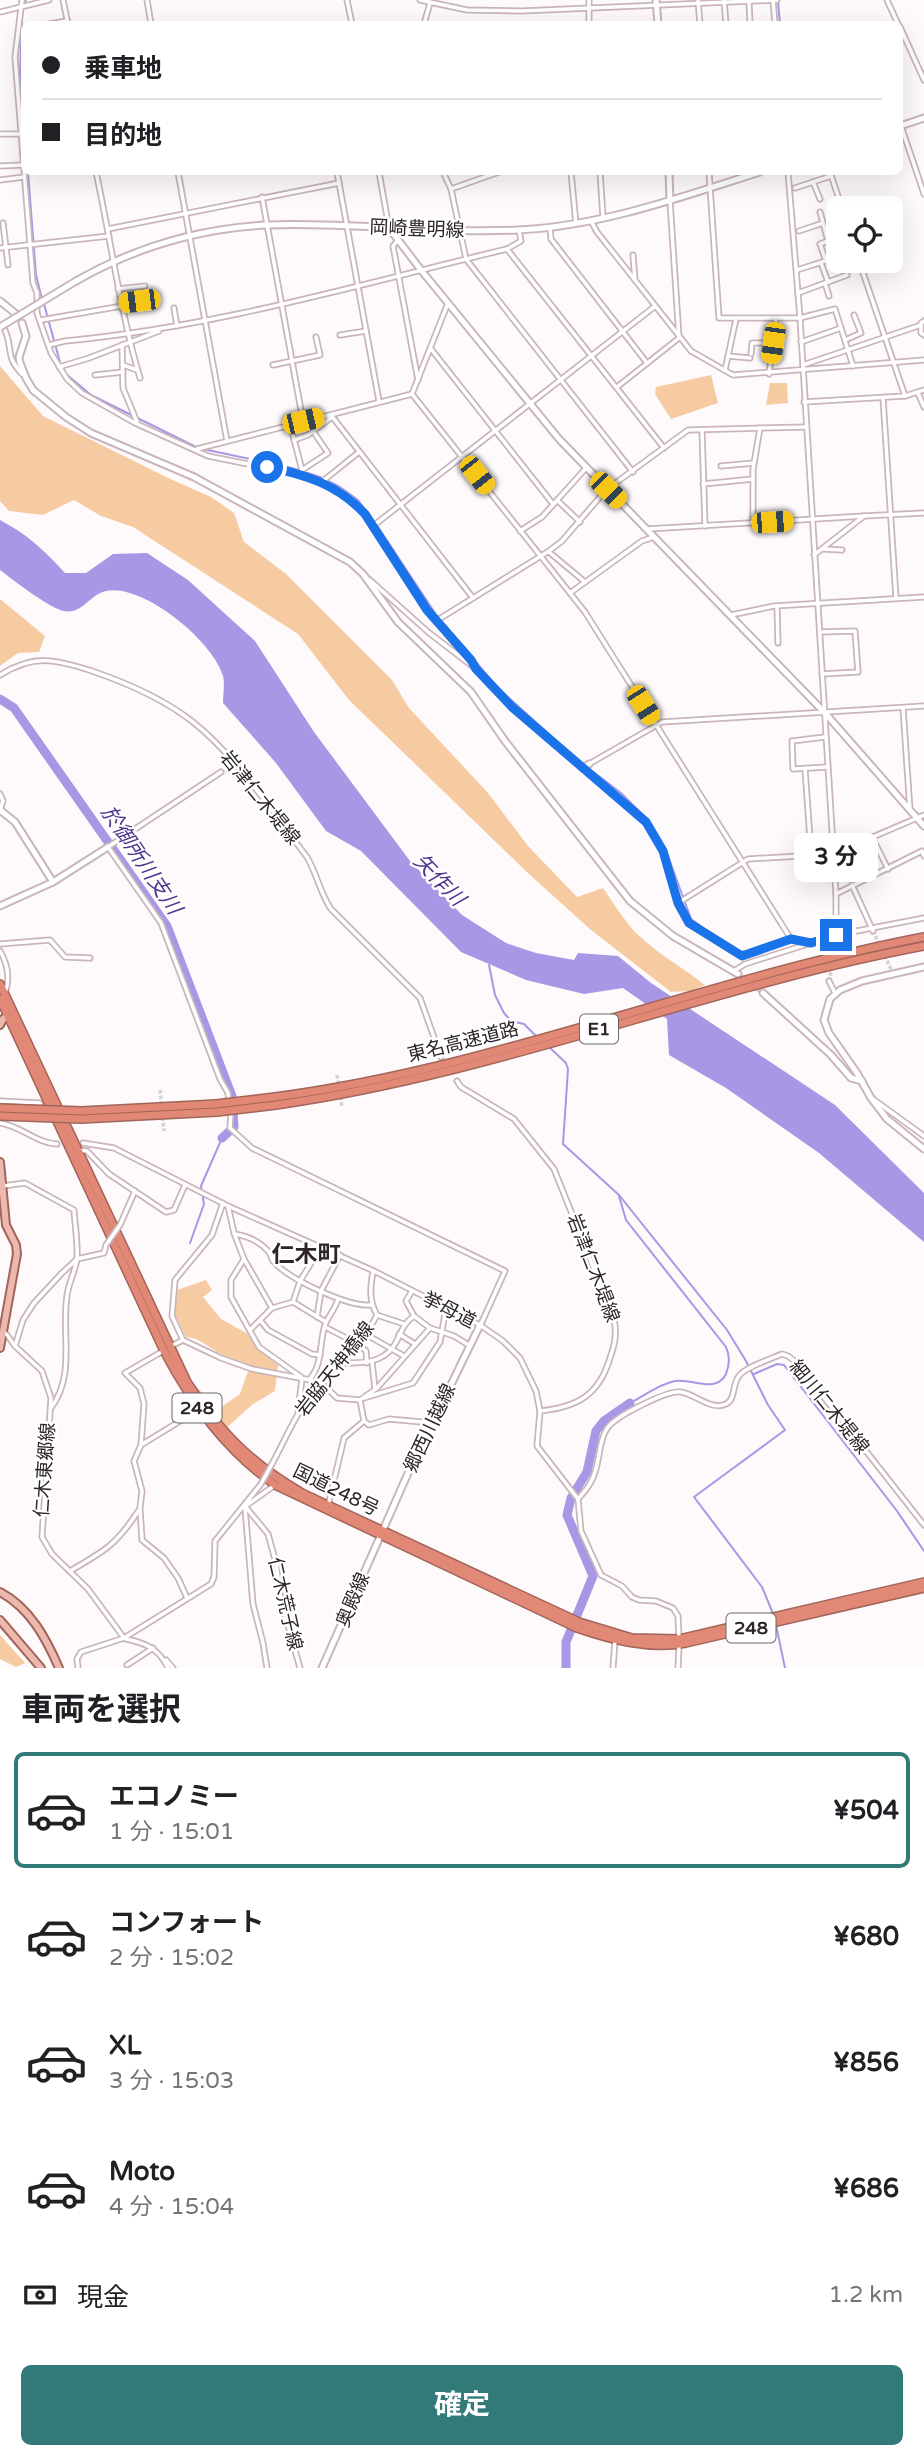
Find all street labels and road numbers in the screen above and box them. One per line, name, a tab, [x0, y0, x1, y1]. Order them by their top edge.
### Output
street label: 岡崎豊明線	[369, 216, 465, 242]
street label: 岩津仁木堤線	[216, 747, 304, 849]
road number: E1	[580, 1014, 618, 1044]
street label: 東名高速道路	[405, 1018, 521, 1066]
street label: 岩津仁木堤線	[562, 1211, 624, 1325]
street label: 挙母道	[419, 1287, 479, 1333]
street label: 岩脇天神橋線	[291, 1317, 379, 1421]
street label: 細川仁木堤線	[785, 1356, 873, 1458]
street label: 郷西川越線	[400, 1380, 460, 1476]
road number: 248	[172, 1394, 222, 1422]
street label: 仁木東郷線	[31, 1422, 59, 1518]
street label: 国道248号	[289, 1460, 383, 1520]
street label: 仁木荒子線	[264, 1555, 306, 1653]
street label: 奥殿線	[332, 1569, 374, 1631]
road number: 248	[726, 1614, 776, 1643]

